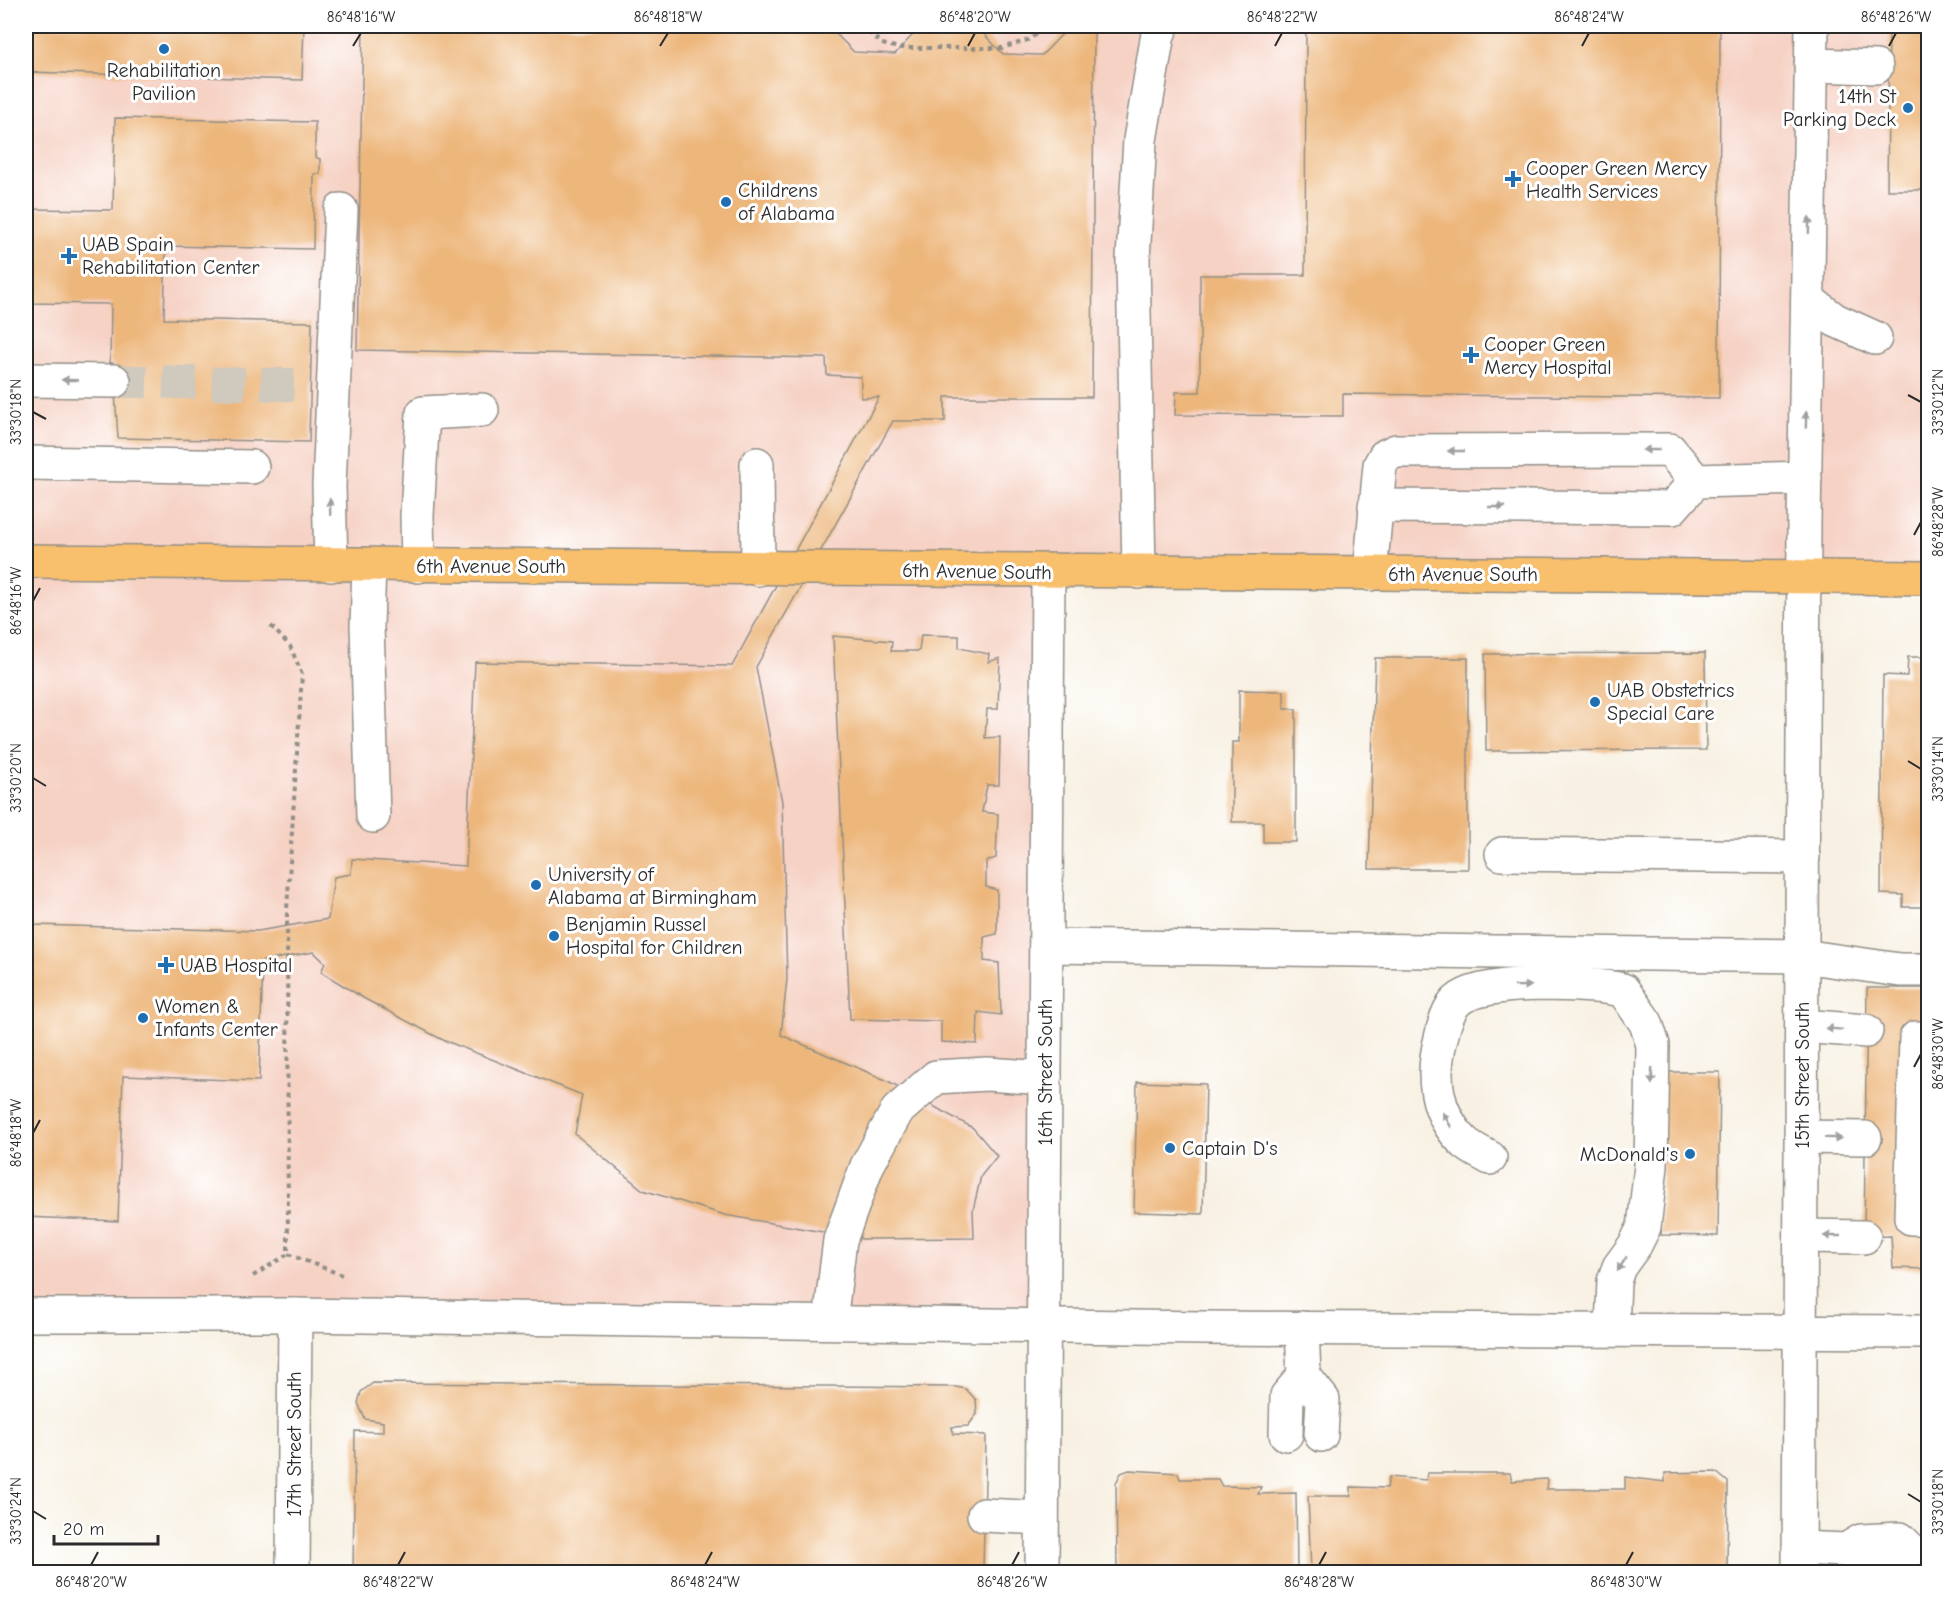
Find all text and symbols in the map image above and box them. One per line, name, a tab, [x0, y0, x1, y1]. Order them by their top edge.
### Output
text: 86°48'16"W	[327, 8, 395, 26]
text: 86°48'18"W	[634, 8, 702, 26]
text: 86°48'20"W	[939, 8, 1011, 26]
text: 86°48'22"W	[1247, 8, 1317, 26]
text: 86°48'24"W	[1554, 8, 1624, 26]
text: 86°48'26"W	[1861, 8, 1931, 26]
marker: Rehabilitation Pavilion	[157, 42, 171, 56]
place label: Rehabilitation Pavilion	[107, 59, 221, 105]
place label: 14th St Parking Deck	[1783, 85, 1897, 131]
marker: 14th St Parking Deck	[1901, 101, 1915, 115]
place label: Cooper Green Mercy Health Services	[1526, 157, 1707, 203]
marker: Cooper Green Mercy Health Services	[1504, 170, 1522, 188]
place label: Childrens of Alabama	[738, 179, 835, 225]
marker: Childrens of Alabama	[719, 195, 733, 209]
one-way arrow	[1804, 215, 1814, 234]
place label: UAB Spain Rehabilitation Center	[82, 233, 259, 279]
marker: UAB Spain Rehabilitation Center	[60, 247, 78, 265]
place label: Cooper Green Mercy Hospital	[1484, 333, 1612, 379]
marker: Cooper Green Mercy Hospital	[1462, 346, 1480, 364]
text: 33°30'12"N	[1929, 369, 1947, 435]
one-way arrow	[60, 376, 79, 385]
text: 33°30'18"N	[7, 379, 25, 445]
one-way arrow	[1801, 410, 1811, 429]
one-way arrow	[1642, 445, 1661, 455]
one-way arrow	[1447, 446, 1466, 456]
text: 86°48'28"W	[1929, 487, 1947, 557]
one-way arrow	[326, 497, 335, 516]
one-way arrow	[1487, 502, 1506, 512]
street label: 6th Avenue South	[416, 555, 566, 578]
street label: 6th Avenue South	[902, 559, 1052, 584]
street label: 6th Avenue South	[1388, 563, 1538, 586]
text: 86°48'16"W	[7, 567, 25, 635]
place label: UAB Obstetrics Special Care	[1607, 679, 1734, 725]
marker: UAB Obstetrics Special Care	[1588, 695, 1602, 709]
text: 33°30'14"N	[1929, 736, 1947, 802]
text: 33°30'20"N	[7, 743, 25, 813]
place label: University of Alabama at Birmingham	[548, 863, 757, 909]
marker: University of Alabama at Birmingham	[529, 878, 543, 892]
place label: Benjamin Russel Hospital for Children	[566, 913, 742, 959]
marker: Benjamin Russel Hospital for Children	[547, 929, 561, 943]
place label: UAB Hospital	[180, 954, 292, 977]
marker: UAB Hospital	[157, 956, 175, 974]
one-way arrow	[1513, 981, 1532, 991]
place label: Women & Infants Center	[155, 995, 278, 1041]
street label: 16th Street South	[1034, 999, 1057, 1145]
street label: 15th Street South	[1791, 1002, 1814, 1148]
marker: Women & Infants Center	[136, 1011, 150, 1025]
text: 86°48'30"W	[1929, 1018, 1947, 1090]
one-way arrow	[1824, 1024, 1843, 1034]
one-way arrow	[1647, 1067, 1657, 1086]
text: 86°48'18"W	[7, 1099, 25, 1167]
one-way arrow	[1442, 1112, 1453, 1128]
one-way arrow	[1824, 1133, 1843, 1142]
place label: Captain D's	[1182, 1137, 1278, 1160]
marker: Captain D's	[1163, 1141, 1177, 1155]
place label: McDonald's	[1580, 1143, 1678, 1166]
marker: McDonald's	[1683, 1147, 1697, 1161]
one-way arrow	[1823, 1232, 1842, 1241]
one-way arrow	[1616, 1256, 1627, 1273]
street label: 17th Street South	[283, 1371, 306, 1517]
text: 33°30'18"N	[1929, 1469, 1947, 1535]
text: 33°30'24"N	[7, 1477, 25, 1545]
scale bar	[54, 1508, 158, 1546]
text: 20 m	[63, 1519, 104, 1540]
text: 86°48'20"W	[55, 1573, 127, 1591]
text: 86°48'22"W	[363, 1573, 433, 1591]
text: 86°48'24"W	[670, 1573, 740, 1591]
text: 86°48'26"W	[977, 1573, 1047, 1591]
text: 86°48'28"W	[1284, 1573, 1354, 1591]
text: 86°48'30"W	[1590, 1573, 1662, 1591]

